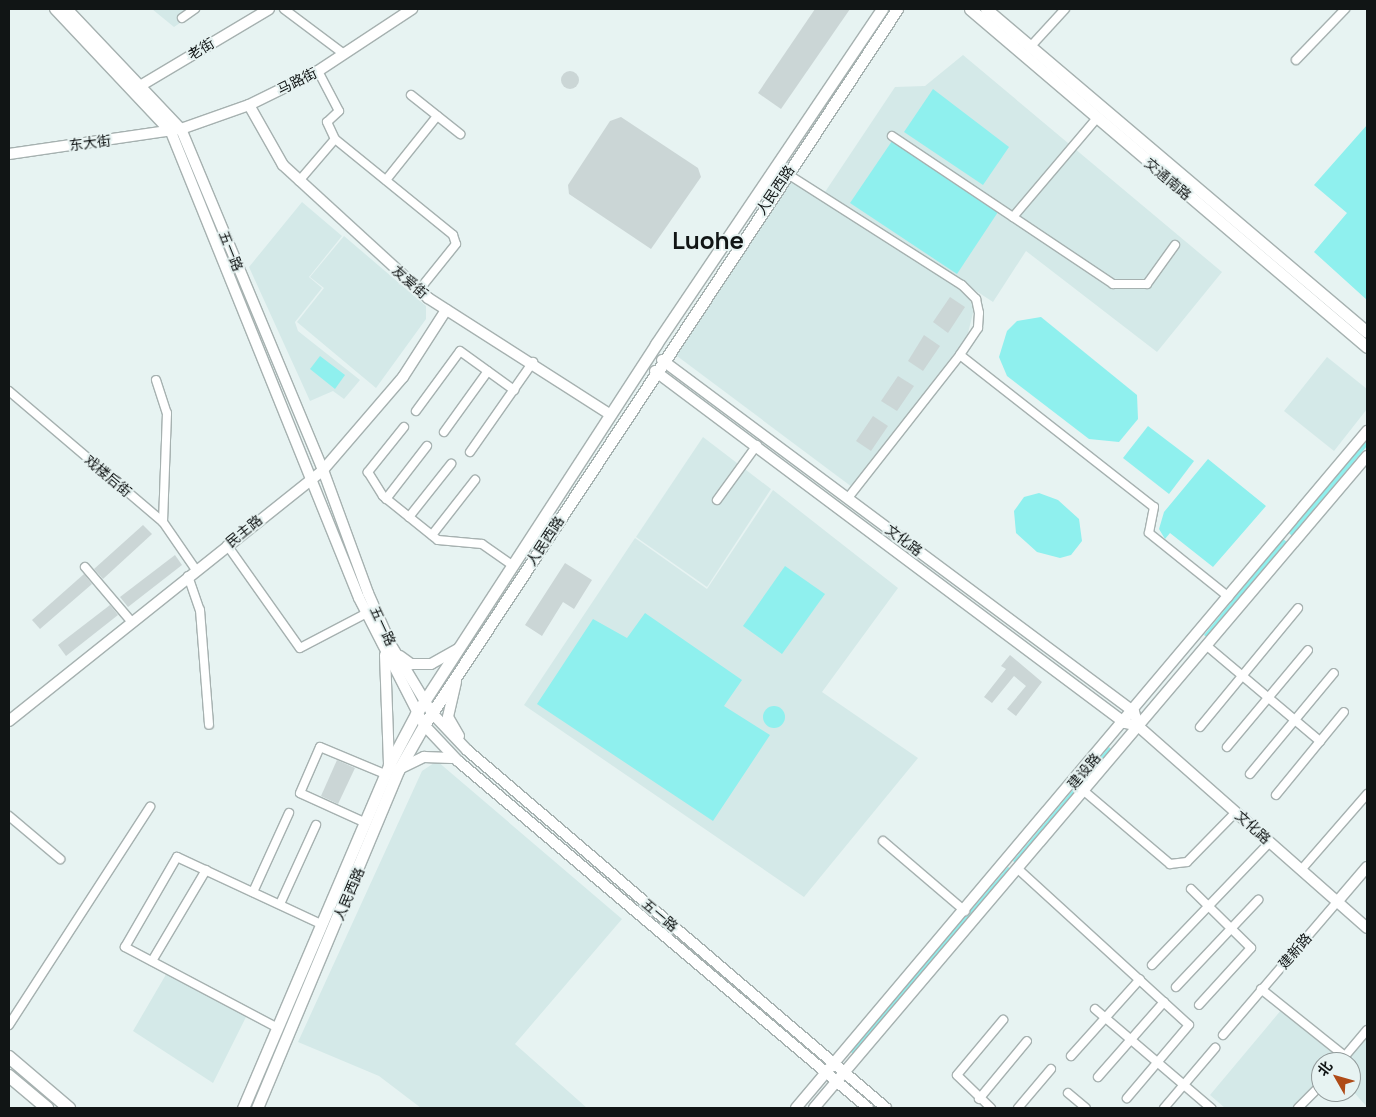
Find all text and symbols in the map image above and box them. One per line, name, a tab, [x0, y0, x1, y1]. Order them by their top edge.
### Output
street label: 老街	[185, 35, 217, 63]
street label: 马路街	[274, 64, 320, 98]
street label: 东大街	[68, 132, 112, 154]
street label: 交通南路	[1141, 155, 1195, 203]
street label: 人民西路	[752, 162, 798, 218]
district label: Luohe	[672, 226, 744, 254]
street label: 五一路	[215, 228, 247, 274]
street label: 友爱街	[389, 262, 431, 302]
street label: 戏楼后街	[81, 452, 135, 500]
street label: 民主路	[222, 511, 266, 551]
street label: 人民西路	[523, 513, 567, 569]
street label: 文化路	[882, 521, 926, 559]
street label: 五一路	[367, 603, 399, 649]
street label: 建设路	[1064, 750, 1104, 792]
street label: 文化路	[1232, 807, 1274, 847]
street label: 人民西路	[330, 865, 368, 923]
street label: 五一路	[639, 895, 681, 935]
street label: 建新路	[1275, 930, 1315, 972]
north arrow	[1311, 1052, 1361, 1102]
text: 北	[1313, 1057, 1336, 1079]

